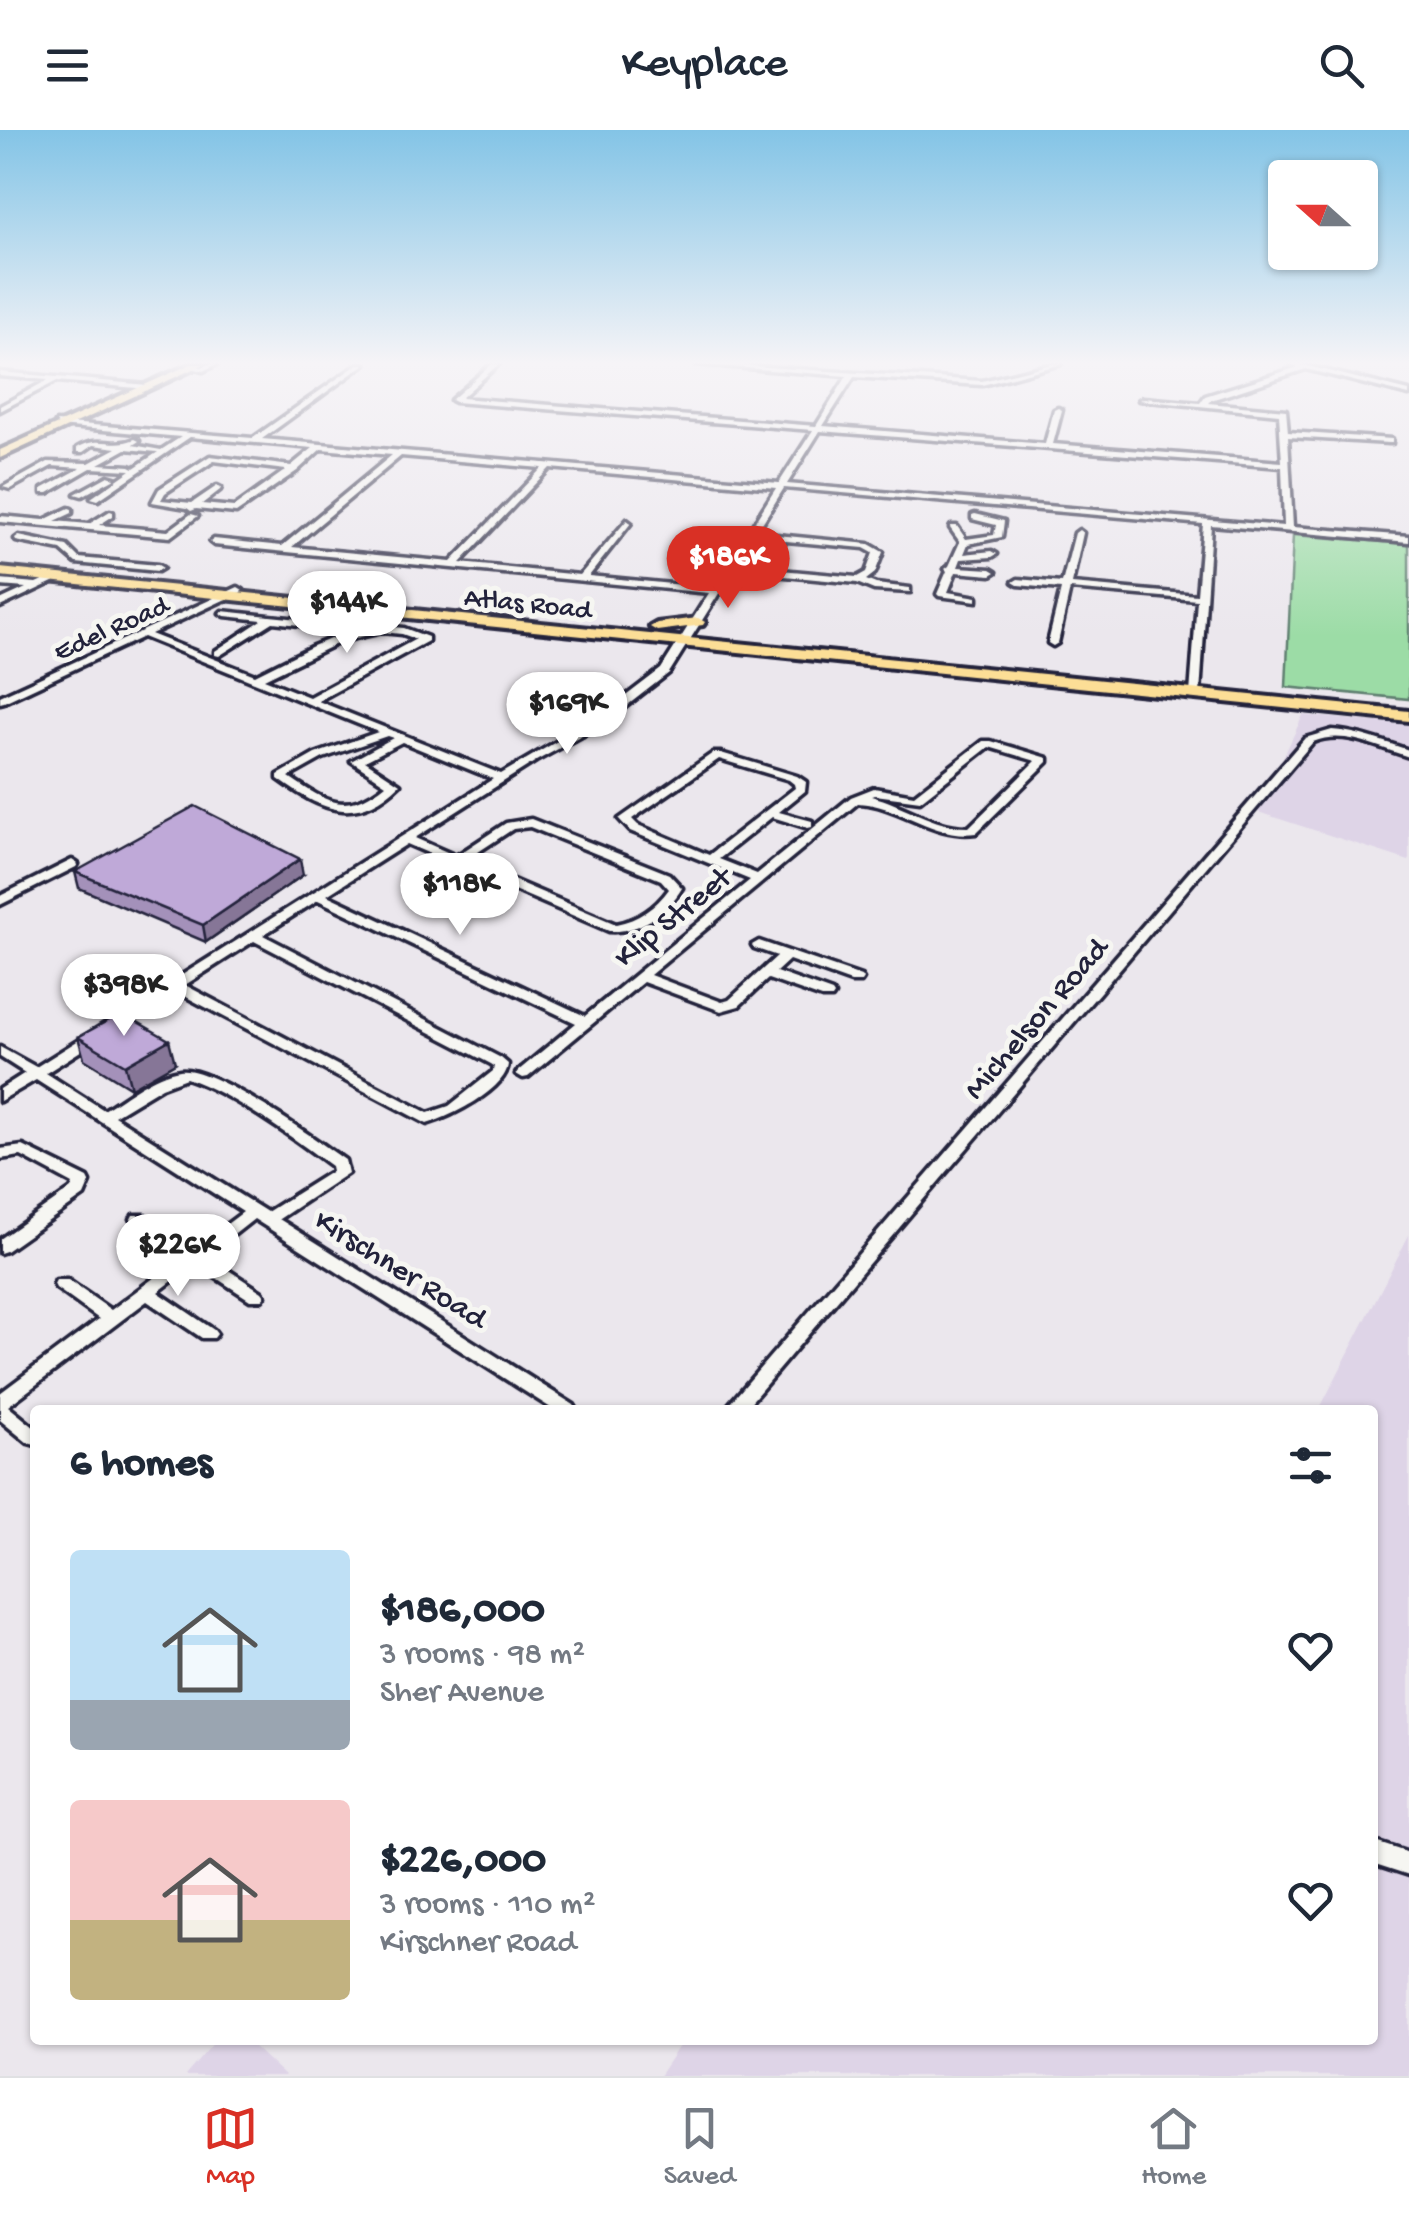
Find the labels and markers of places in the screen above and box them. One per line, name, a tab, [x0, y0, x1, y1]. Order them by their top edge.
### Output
pin: $186K	[658, 526, 798, 611]
pin: $144K	[277, 571, 417, 656]
pin: $169K	[497, 672, 637, 757]
pin: $118K	[390, 853, 530, 938]
pin: $398K	[54, 954, 194, 1039]
pin: $226K	[108, 1214, 248, 1299]

